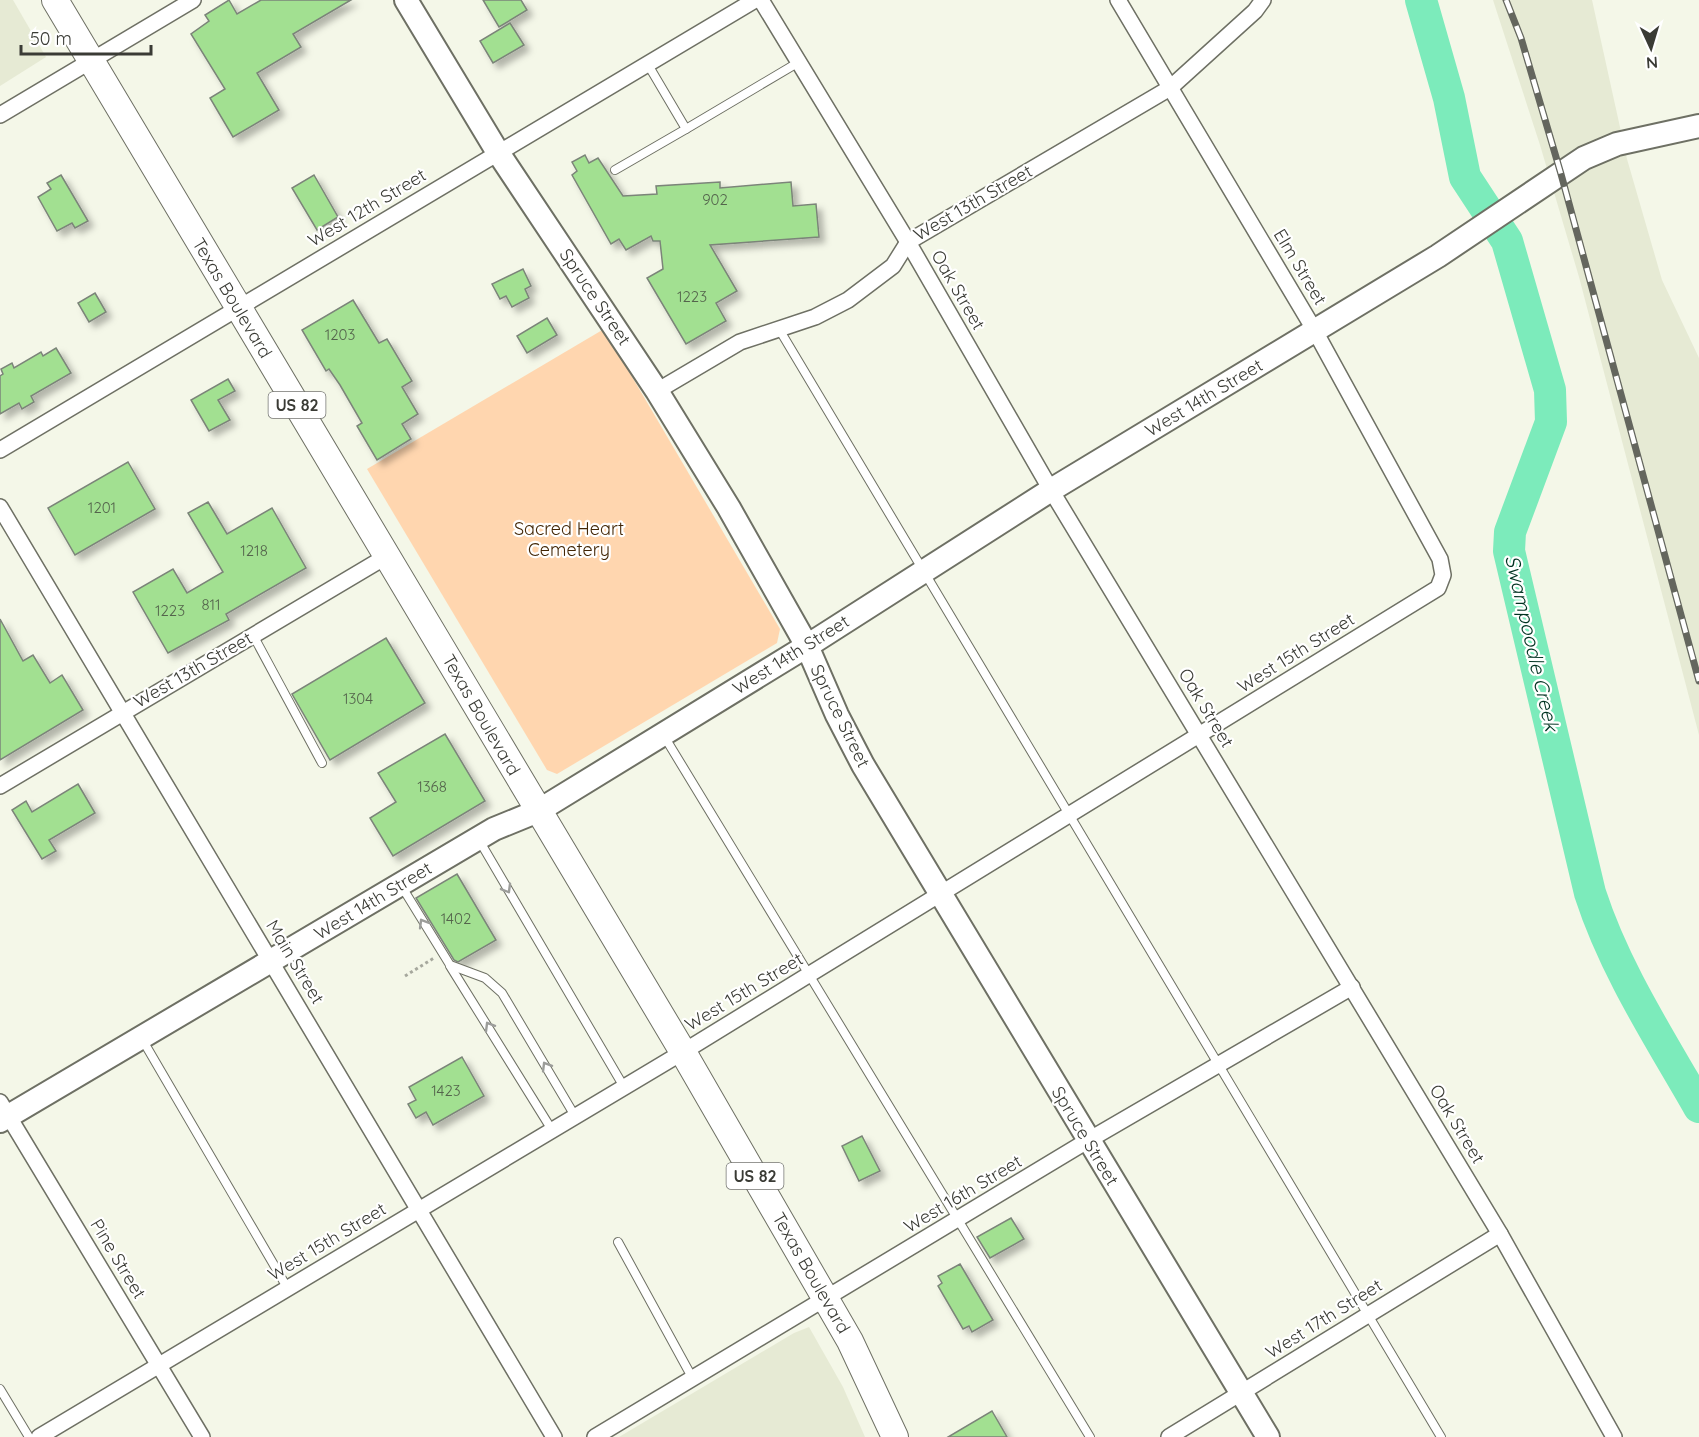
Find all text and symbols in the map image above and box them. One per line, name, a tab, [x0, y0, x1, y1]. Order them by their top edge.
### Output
scale bar	[21, 18, 152, 56]
north arrow	[1621, 18, 1681, 78]
text: 50 m	[30, 27, 72, 50]
text: N	[1645, 53, 1659, 73]
street label: West 13th Street	[909, 159, 1036, 246]
street label: West 12th Street	[303, 163, 430, 252]
house number: 902	[702, 190, 728, 209]
street label: Elm Street	[1269, 224, 1332, 309]
street label: Texas Boulevard	[187, 233, 277, 362]
street label: Spruce Street	[555, 244, 636, 349]
street label: Oak Street	[926, 246, 991, 334]
house number: 1223	[677, 287, 707, 306]
house number: 1203	[325, 325, 355, 344]
street label: West 14th Street	[1141, 353, 1267, 442]
road number: US 82	[268, 392, 326, 418]
house number: 1201	[88, 498, 116, 517]
park label: Sacred Heart Cemetery	[514, 517, 624, 561]
house number: 1218	[240, 541, 268, 560]
water label: Swampoodle Creek	[1500, 552, 1565, 736]
house number: 811	[201, 595, 221, 614]
house number: 1223	[155, 601, 185, 620]
street label: West 15th Street	[1233, 607, 1359, 698]
street label: West 14th Street	[728, 610, 853, 700]
street label: West 13th Street	[129, 626, 256, 713]
street label: Texas Boulevard	[437, 650, 525, 780]
street label: Spruce Street	[806, 660, 875, 771]
street label: Oak Street	[1174, 664, 1239, 752]
house number: 1304	[343, 689, 373, 708]
house number: 1368	[417, 777, 447, 796]
street label: West 14th Street	[310, 856, 436, 945]
one-way arrow	[500, 883, 512, 893]
house number: 1402	[441, 909, 471, 928]
street label: Main Street	[261, 915, 330, 1008]
one-way arrow	[419, 919, 431, 929]
street label: West 15th Street	[681, 947, 807, 1036]
one-way arrow	[485, 1022, 496, 1032]
one-way arrow	[541, 1061, 553, 1072]
street label: Oak Street	[1425, 1080, 1490, 1168]
house number: 1423	[431, 1081, 461, 1100]
street label: Spruce Street	[1047, 1082, 1124, 1190]
street label: West 16th Street	[900, 1149, 1026, 1238]
road number: US 82	[726, 1163, 783, 1189]
street label: West 15th Street	[264, 1197, 390, 1286]
street label: Texas Boulevard	[767, 1208, 855, 1338]
street label: Pine Street	[86, 1215, 151, 1303]
street label: West 17th Street	[1261, 1274, 1386, 1364]

